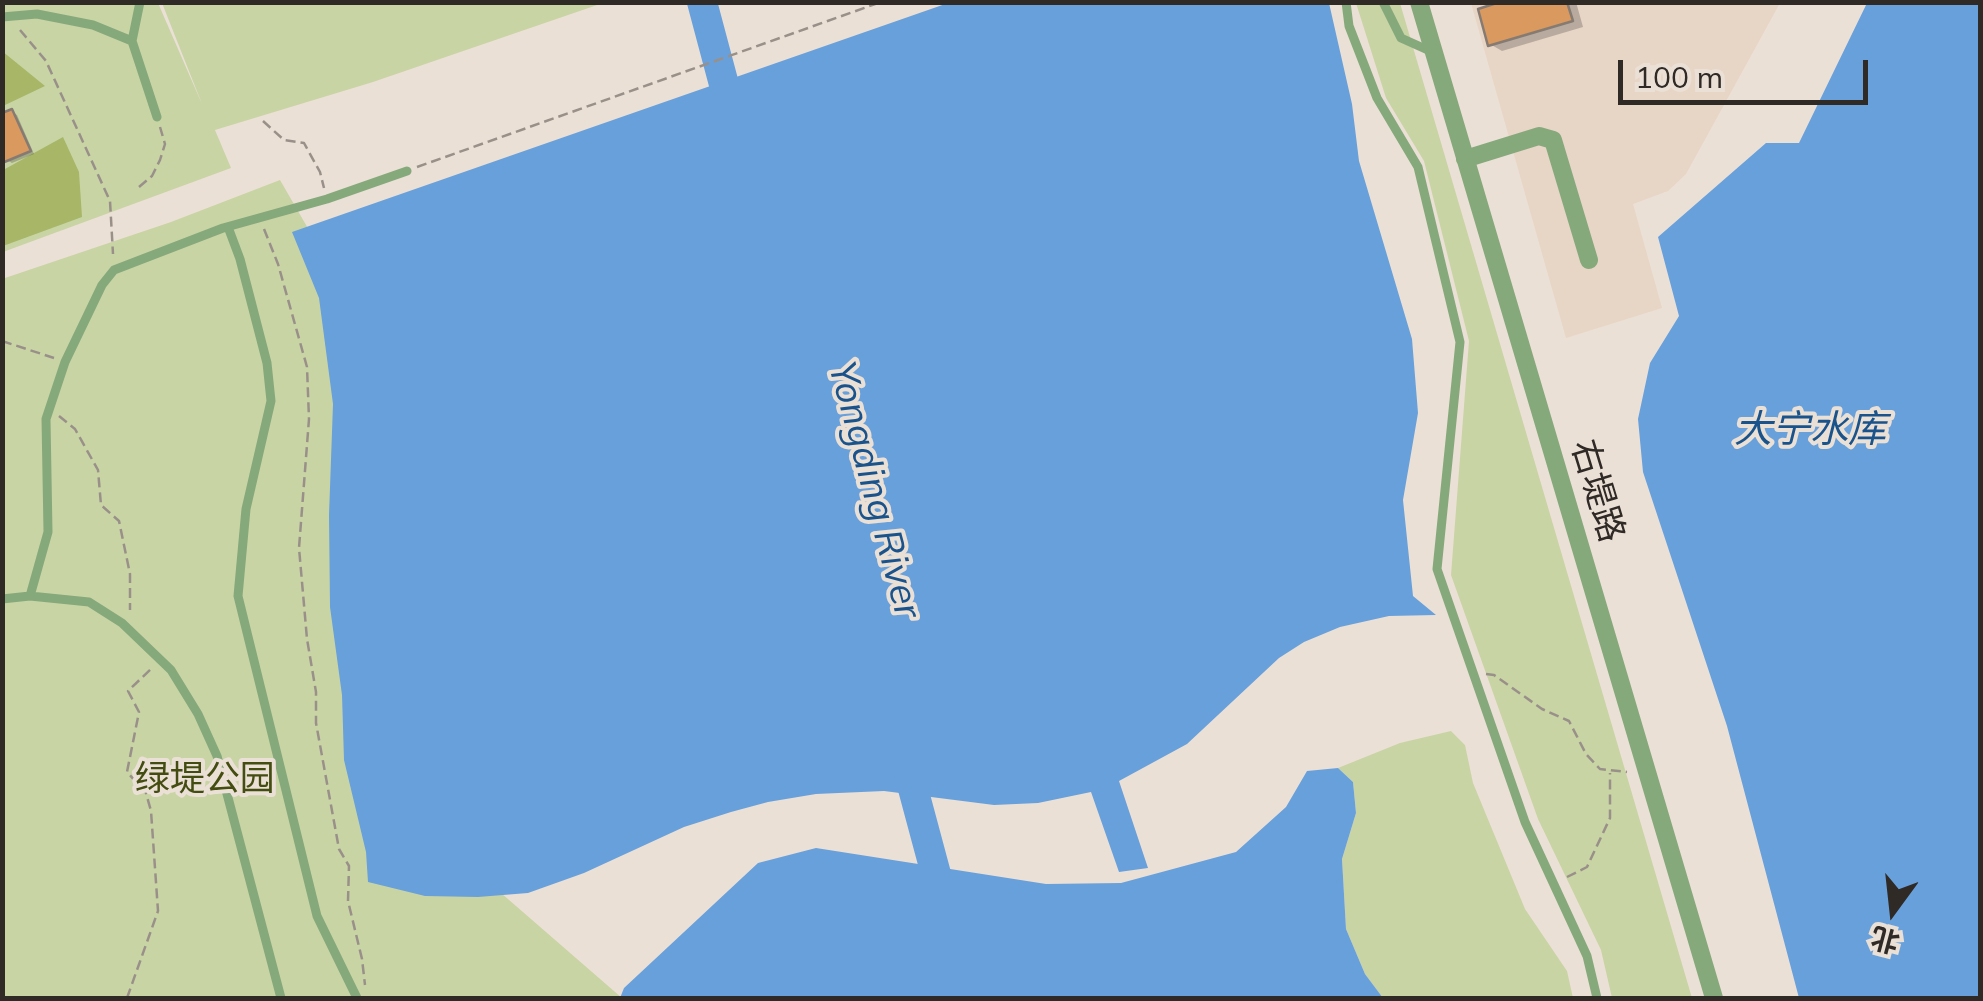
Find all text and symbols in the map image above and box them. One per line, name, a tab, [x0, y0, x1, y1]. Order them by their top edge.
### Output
scale bar	[1623, 40, 1873, 102]
text: 100 m	[1635, 58, 1723, 96]
water label: Yongding River	[818, 357, 930, 623]
water label: 大宁水库	[1734, 408, 1886, 454]
street label: 右堤路	[1562, 435, 1632, 547]
park label: 绿堤公园	[135, 758, 275, 800]
north arrow	[1843, 861, 1943, 961]
text: 北	[1867, 920, 1903, 961]

